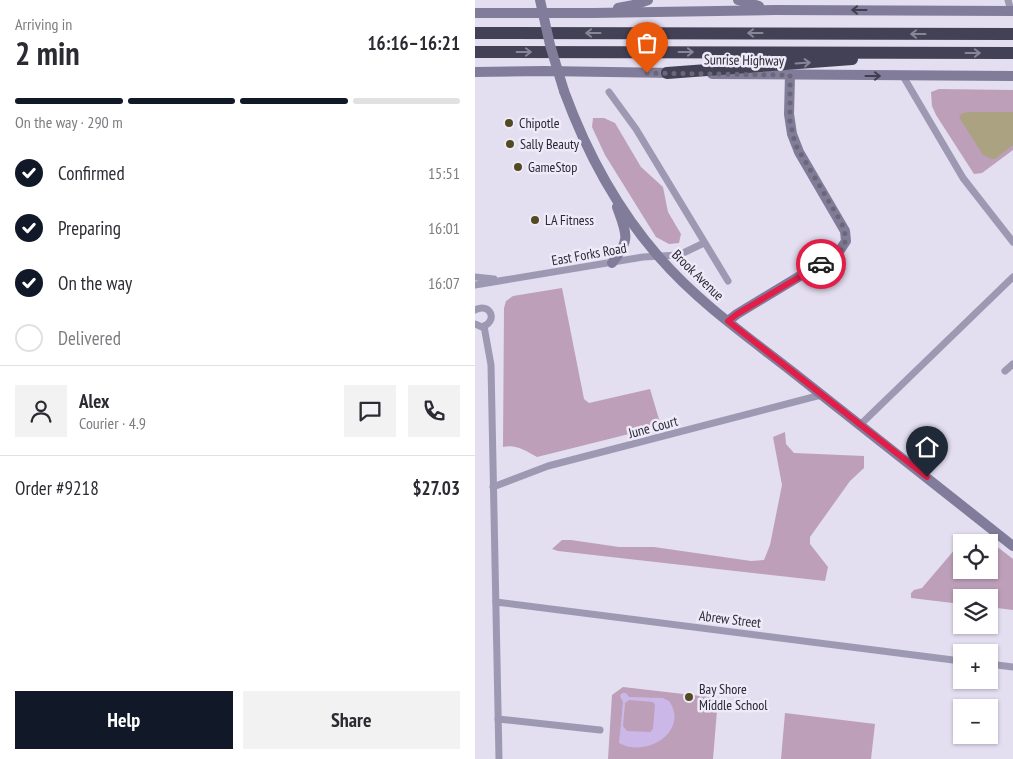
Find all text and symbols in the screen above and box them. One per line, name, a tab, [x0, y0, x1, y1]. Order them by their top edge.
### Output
one-way arrow	[852, 5, 868, 15]
text: Arriving in	[15, 14, 72, 34]
pin	[626, 22, 668, 73]
one-way arrow	[585, 28, 602, 38]
one-way arrow	[748, 28, 764, 38]
icon: bag	[633, 29, 661, 57]
one-way arrow	[910, 29, 926, 39]
text: 16:16–16:21	[367, 31, 460, 55]
text: 2 min	[15, 32, 80, 74]
one-way arrow	[515, 47, 531, 57]
one-way arrow	[678, 47, 694, 57]
one-way arrow	[964, 48, 981, 58]
street label: Sunrise Highway	[704, 50, 785, 70]
one-way arrow	[794, 59, 810, 68]
one-way arrow	[865, 71, 881, 81]
text: On the way · 290 m	[15, 112, 123, 132]
place label: Chipotle	[519, 114, 560, 132]
marker: Chipotle	[503, 117, 515, 129]
place label: Sally Beauty	[520, 135, 580, 153]
marker: Sally Beauty	[504, 138, 516, 150]
place label: GameStop	[528, 158, 577, 176]
icon: check	[15, 159, 43, 187]
text: Confirmed	[58, 161, 125, 185]
marker: GameStop	[512, 161, 524, 173]
text: 15:51	[428, 163, 460, 183]
place label: LA Fitness	[545, 211, 594, 229]
icon: check	[15, 214, 43, 242]
marker: LA Fitness	[529, 214, 541, 226]
text: Preparing	[58, 216, 121, 240]
text: 16:01	[428, 218, 460, 238]
street label: East Forks Road	[550, 239, 628, 269]
courier	[796, 239, 846, 289]
street label: Brook Avenue	[668, 246, 728, 304]
icon: car	[807, 250, 835, 278]
icon: check	[15, 269, 43, 297]
text: On the way	[58, 271, 132, 295]
text: 16:07	[428, 273, 460, 293]
text: Delivered	[58, 326, 121, 350]
button: person	[15, 385, 67, 437]
button: chat	[344, 385, 396, 437]
button: phone	[408, 385, 460, 437]
text: Alex	[79, 389, 109, 413]
street label: June Court	[625, 412, 680, 442]
text: Courier · 4.9	[79, 413, 146, 433]
pin	[906, 426, 948, 477]
icon: home	[913, 433, 941, 461]
text: Order #9218	[15, 476, 99, 500]
text: $27.03	[412, 476, 460, 500]
map controls	[953, 534, 998, 744]
button: locate	[953, 534, 998, 579]
button: layers	[953, 589, 998, 634]
street label: Abrew Street	[698, 606, 762, 632]
button: +	[953, 644, 998, 689]
place label: Bay Shore Middle School	[699, 680, 768, 714]
button: Help	[15, 691, 233, 749]
button: Share	[243, 691, 460, 749]
marker: Bay Shore Middle School	[683, 691, 695, 703]
button: −	[953, 699, 998, 744]

